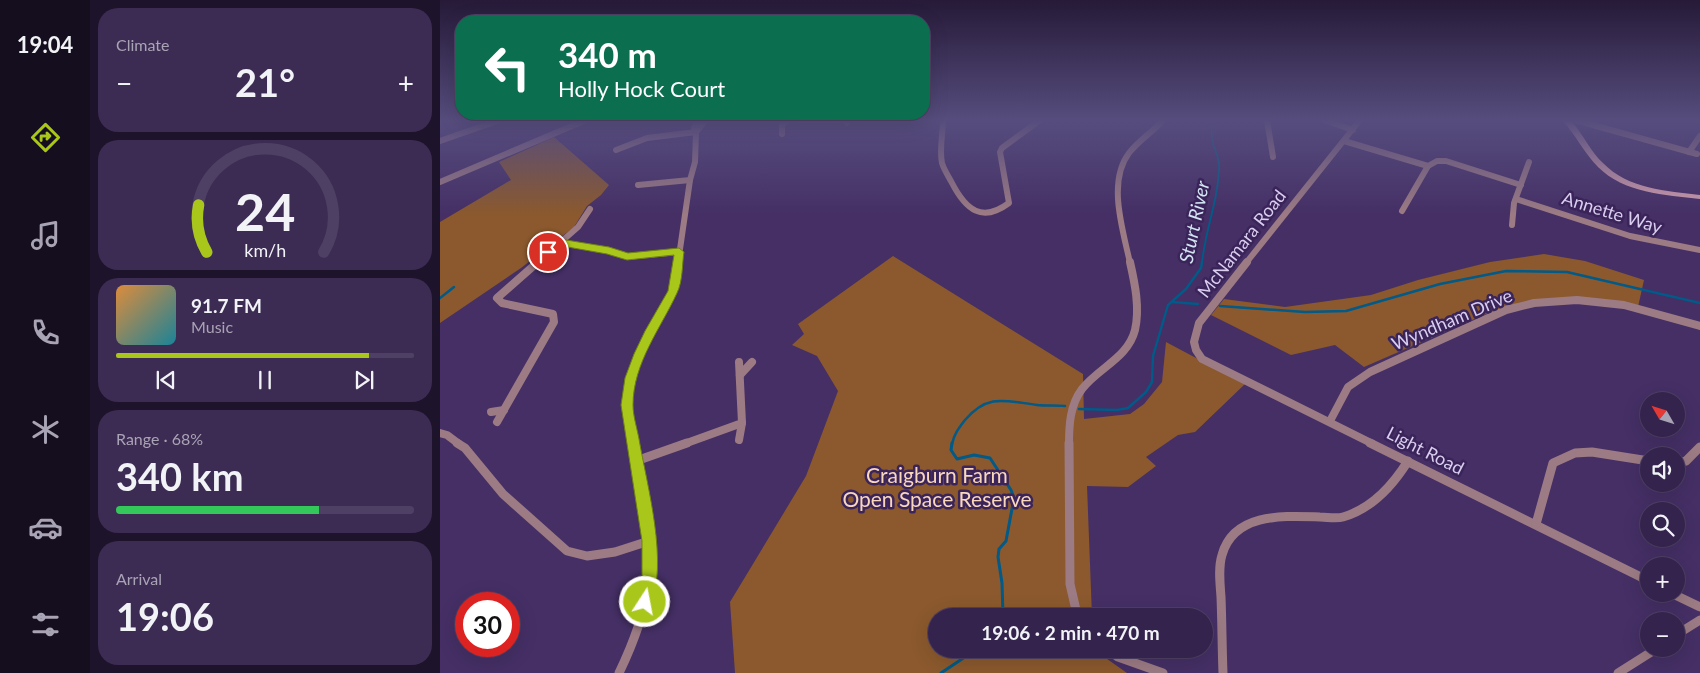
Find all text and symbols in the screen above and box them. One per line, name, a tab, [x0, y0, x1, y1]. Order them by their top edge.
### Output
text: 19:04	[17, 31, 73, 58]
text: 340 m	[558, 33, 657, 75]
text: Climate	[116, 35, 169, 54]
icon: left	[475, 35, 540, 100]
text: 21°	[235, 59, 295, 105]
text: −	[116, 66, 132, 100]
text: +	[398, 66, 414, 100]
text: Holly Hock Court	[558, 75, 725, 102]
icon: directions	[28, 120, 63, 155]
water label: Sturt River	[1174, 178, 1214, 265]
text: 24	[235, 180, 295, 242]
street label: McNamara Road	[1192, 185, 1290, 302]
street label: Annette Way	[1560, 186, 1666, 238]
icon: music	[28, 218, 63, 253]
pin	[527, 231, 569, 273]
icon: arrive	[534, 238, 562, 266]
text: km/h	[244, 239, 286, 261]
street label: Wyndham Drive	[1388, 284, 1515, 354]
text: 91.7 FM	[191, 294, 262, 317]
icon: phone	[28, 315, 63, 350]
text: Music	[191, 317, 233, 336]
icon: previous	[152, 366, 180, 394]
icon: pause	[251, 366, 279, 394]
icon: next	[350, 366, 378, 394]
north arrow	[1640, 392, 1685, 438]
map controls	[1640, 392, 1685, 657]
icon: climate	[28, 412, 63, 447]
street label: Light Road	[1383, 421, 1468, 479]
text: Range · 68%	[116, 429, 203, 448]
button: sound	[1640, 447, 1685, 492]
text: 340 km	[116, 453, 244, 499]
park label: Craigburn Farm Open Space Reserve	[842, 462, 1032, 511]
button: search	[1640, 502, 1685, 547]
icon: car	[28, 510, 63, 545]
button: +	[1640, 557, 1685, 602]
text: Arrival	[116, 569, 162, 588]
position arrow	[618, 575, 670, 627]
speed limit sign: 30	[455, 592, 520, 657]
text: 19:06	[116, 593, 214, 639]
icon: filters	[28, 607, 63, 642]
button: −	[1640, 612, 1685, 657]
text: 19:06 · 2 min · 470 m	[981, 621, 1160, 644]

